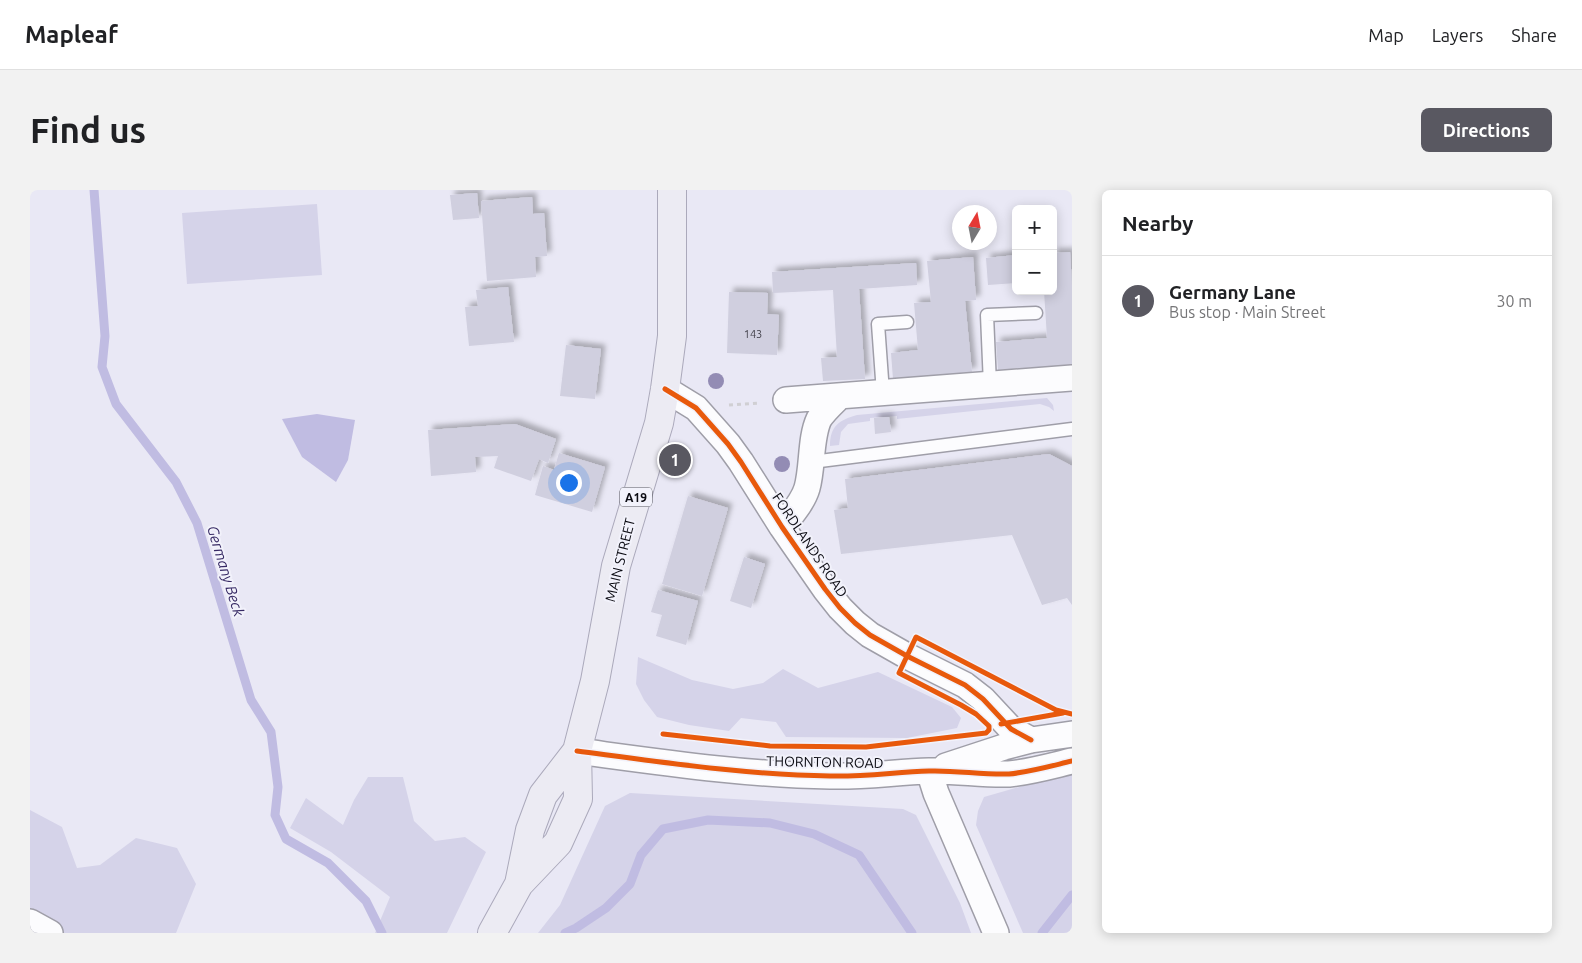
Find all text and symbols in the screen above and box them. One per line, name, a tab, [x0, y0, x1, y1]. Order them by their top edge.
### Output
text: Mapleaf	[25, 21, 118, 48]
text: Map	[1368, 25, 1404, 45]
text: Layers	[1432, 25, 1483, 45]
text: Share	[1511, 25, 1557, 45]
button: Directions	[1421, 108, 1552, 152]
text: Find us	[30, 110, 146, 150]
north arrow	[952, 205, 997, 250]
map controls	[1012, 205, 1057, 295]
button: +	[1012, 205, 1057, 250]
text: Nearby	[1122, 211, 1193, 235]
button: −	[1012, 250, 1057, 295]
text: Germany Lane	[1169, 281, 1296, 303]
text: 1	[1133, 292, 1143, 310]
text: 30 m	[1496, 292, 1532, 310]
text: Bus stop · Main Street	[1169, 303, 1326, 321]
house number: 143	[744, 328, 762, 340]
pin: 1	[659, 441, 691, 479]
your location	[556, 470, 582, 496]
road number: A19	[620, 488, 652, 506]
street label: FORDLANDS ROAD	[769, 490, 851, 600]
street label: MAIN STREET	[602, 516, 638, 603]
water label: Germany Beck	[204, 524, 248, 619]
street label: THORNTON ROAD	[766, 753, 884, 771]

